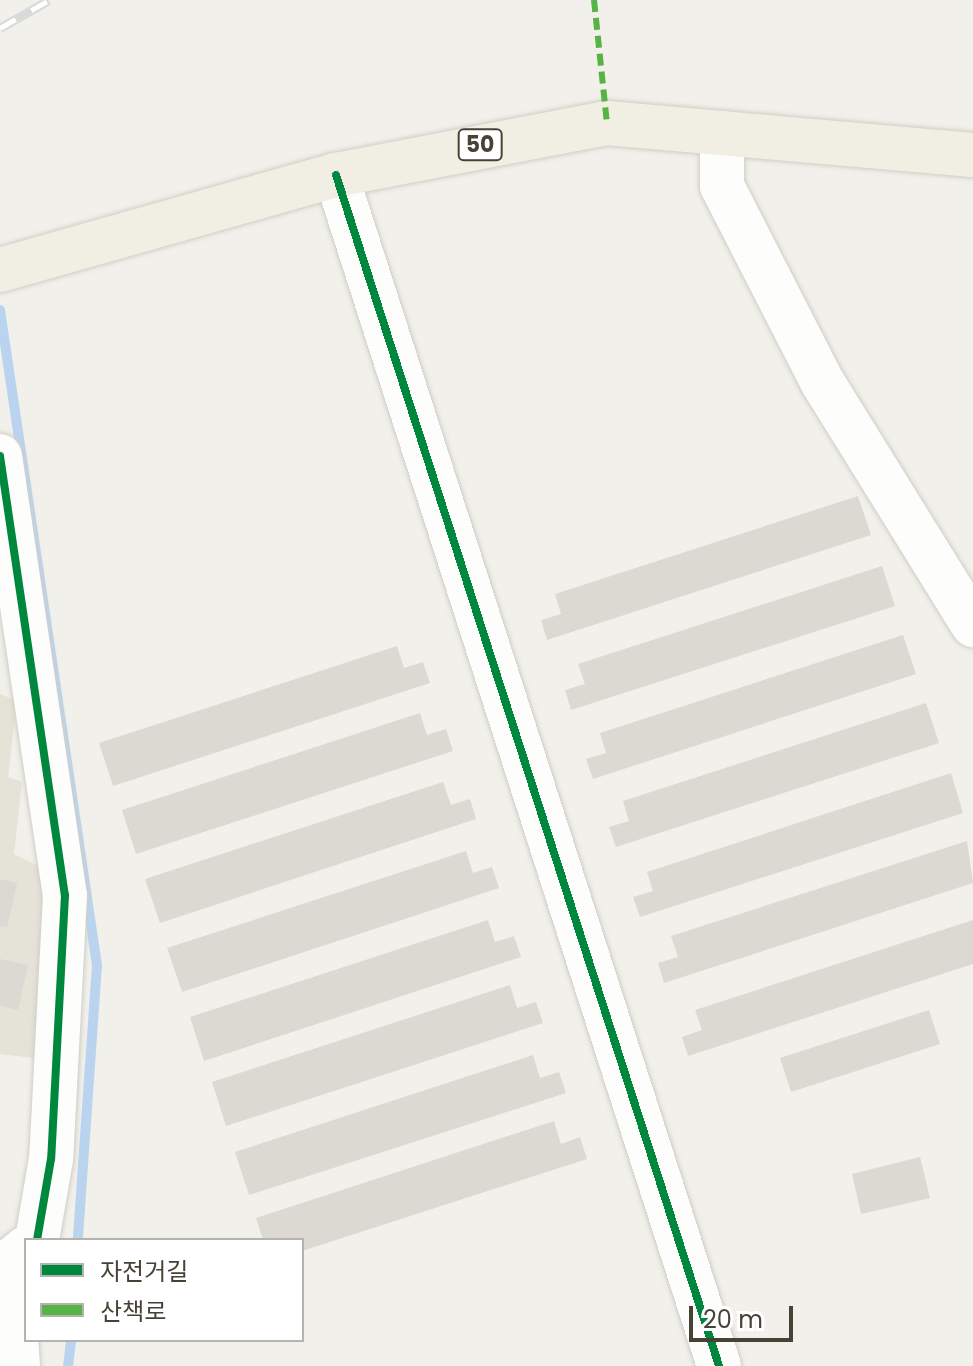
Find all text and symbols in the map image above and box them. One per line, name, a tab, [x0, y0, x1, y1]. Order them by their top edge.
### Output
road number: 50	[456, 127, 504, 163]
legend	[24, 1238, 304, 1342]
text: 자전거길	[100, 1255, 188, 1288]
scale bar	[693, 1290, 797, 1340]
text: 산책로	[100, 1295, 166, 1328]
text: 20 m	[703, 1303, 763, 1336]

